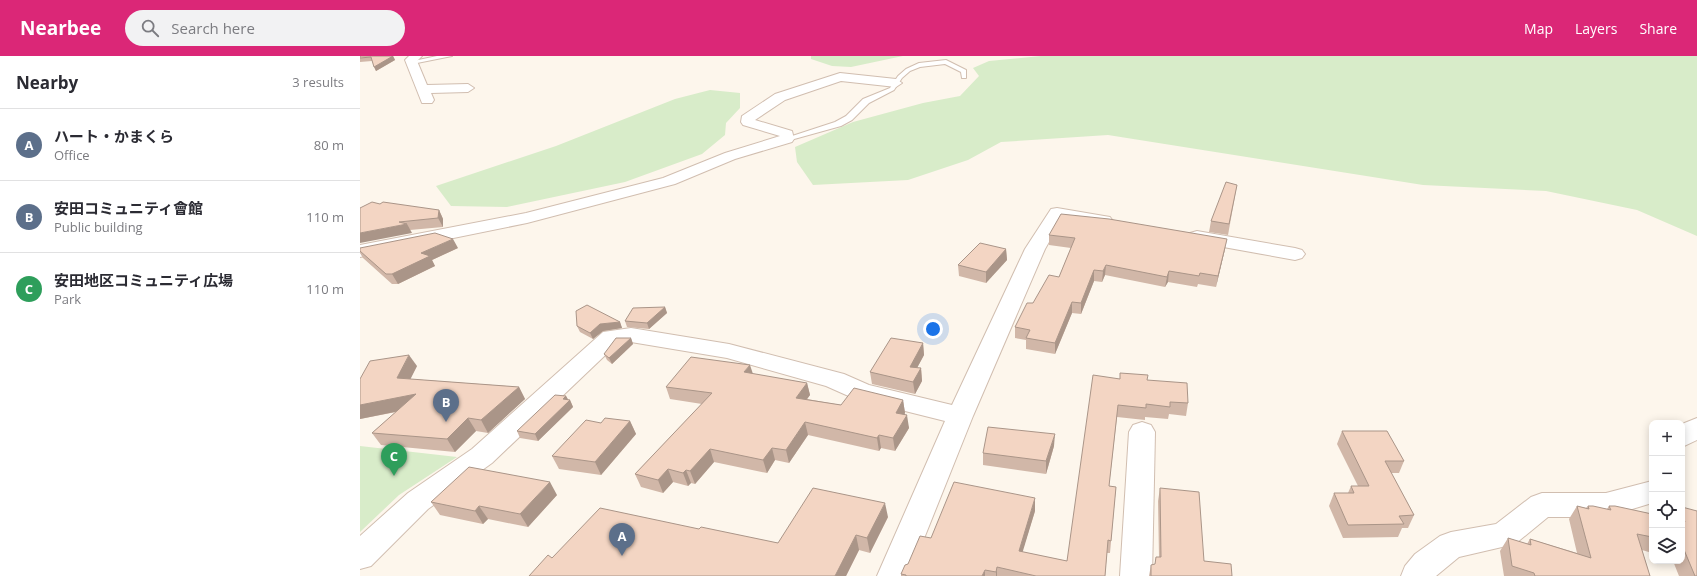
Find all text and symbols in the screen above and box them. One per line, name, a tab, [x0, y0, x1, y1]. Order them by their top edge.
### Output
search box	[125, 10, 405, 46]
text: Nearbee	[20, 15, 101, 41]
icon: search	[139, 17, 161, 39]
text: Search here	[171, 18, 255, 38]
text: Map	[1524, 19, 1553, 38]
text: Layers	[1575, 19, 1617, 38]
text: Share	[1639, 19, 1677, 38]
text: Nearby	[16, 71, 78, 94]
text: 3 results	[292, 73, 344, 91]
text: ハート・かまくら	[54, 126, 174, 146]
text: A	[25, 136, 33, 154]
text: 80 m	[314, 136, 344, 154]
text: Office	[54, 146, 90, 164]
text: 安田コミュニティ會館	[54, 198, 203, 218]
text: B	[25, 208, 33, 226]
text: 110 m	[306, 208, 344, 226]
text: Public building	[54, 218, 143, 236]
text: 安田地区コミュニティ広場	[54, 270, 233, 290]
text: C	[25, 280, 33, 298]
text: 110 m	[306, 280, 344, 298]
text: Park	[54, 290, 81, 308]
your location	[923, 319, 943, 339]
pin: B	[433, 389, 459, 422]
map controls	[1649, 420, 1685, 564]
button: +	[1649, 420, 1685, 456]
pin: C	[381, 443, 407, 476]
button: −	[1649, 456, 1685, 492]
button: locate	[1649, 492, 1685, 528]
pin: A	[609, 523, 635, 556]
button: layers	[1649, 528, 1685, 564]

